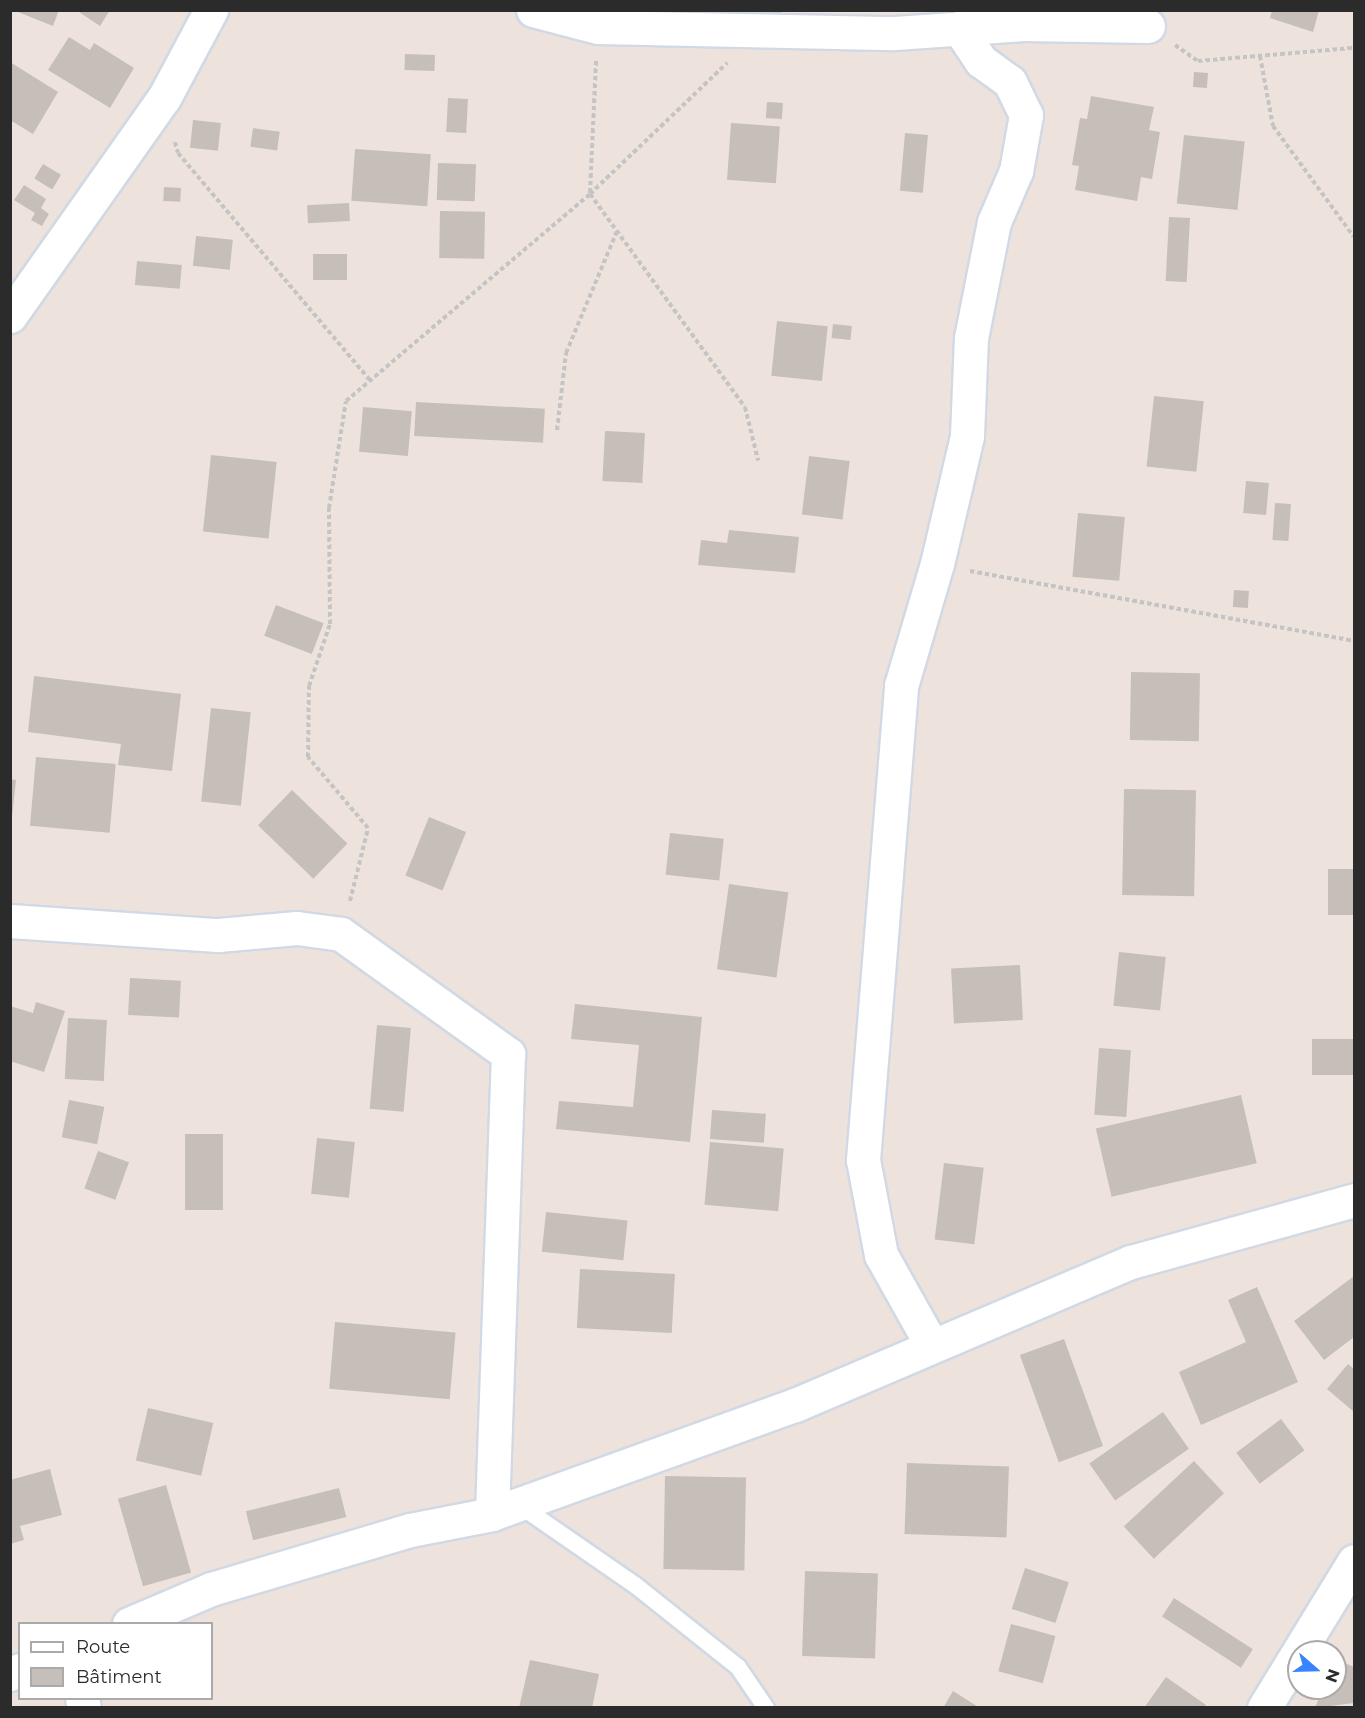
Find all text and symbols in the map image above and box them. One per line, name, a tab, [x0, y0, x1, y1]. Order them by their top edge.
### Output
legend	[18, 1622, 213, 1700]
text: Route	[76, 1636, 130, 1658]
north arrow	[1287, 1640, 1347, 1700]
text: Bâtiment	[76, 1666, 162, 1688]
text: N	[1321, 1666, 1344, 1685]

